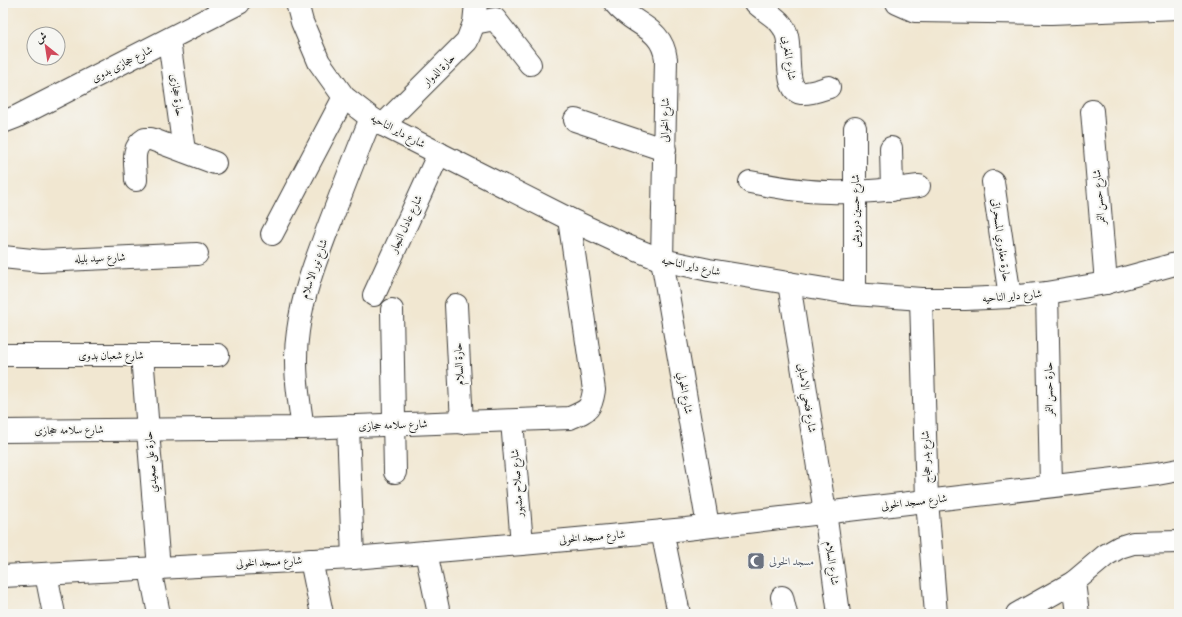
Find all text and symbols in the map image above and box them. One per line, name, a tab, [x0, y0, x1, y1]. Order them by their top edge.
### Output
north arrow	[26, 26, 66, 66]
text: ش	[33, 29, 49, 46]
street label: شارع المغربى	[776, 35, 799, 81]
street label: شارع حجازى بدوى	[89, 43, 156, 88]
street label: حارة الدوار	[419, 51, 458, 90]
street label: حارة حجازى	[168, 73, 186, 118]
street label: شارع الخوالى	[658, 97, 675, 143]
street label: شارع داير الناحيه	[367, 111, 428, 153]
street label: شارع حسن النمر	[1090, 168, 1111, 226]
street label: شارع حسين درويش	[849, 174, 865, 248]
street label: شارع عادل النجار	[387, 193, 428, 257]
street label: حارة مغاوري المسحراتى	[987, 198, 1013, 283]
street label: شارع نور الاسلام	[298, 237, 333, 302]
street label: شارع سيد بليله	[74, 251, 126, 268]
street label: شارع داير الناحيه	[660, 253, 722, 282]
street label: شارع داير الناحيه	[982, 287, 1043, 308]
street label: حارة السلام	[451, 342, 470, 386]
street label: شارع شعبان بدوى	[78, 349, 144, 365]
street label: حارة حسن النمر	[1042, 361, 1058, 417]
street label: شارع فتحي الامبابى	[791, 362, 819, 434]
street label: شارع الخولي	[672, 371, 695, 416]
street label: شارع سلامه حجازى	[358, 417, 428, 436]
street label: شارع سلامه حجازى	[34, 423, 104, 440]
street label: حارة على صعيدي	[142, 430, 162, 493]
street label: شارع بدر حجاج	[919, 430, 937, 484]
street label: شارع صلاح مشهور	[508, 448, 530, 518]
street label: شارع مسجد الخولى	[880, 492, 948, 515]
street label: شارع مسجد الخولى	[558, 528, 626, 549]
street label: شارع السلام	[819, 540, 842, 586]
mosque icon: مسجد الخولى	[746, 551, 766, 571]
street label: شارع مسجد الخولى	[235, 554, 303, 573]
place label: مسجد الخولى	[769, 555, 814, 568]

